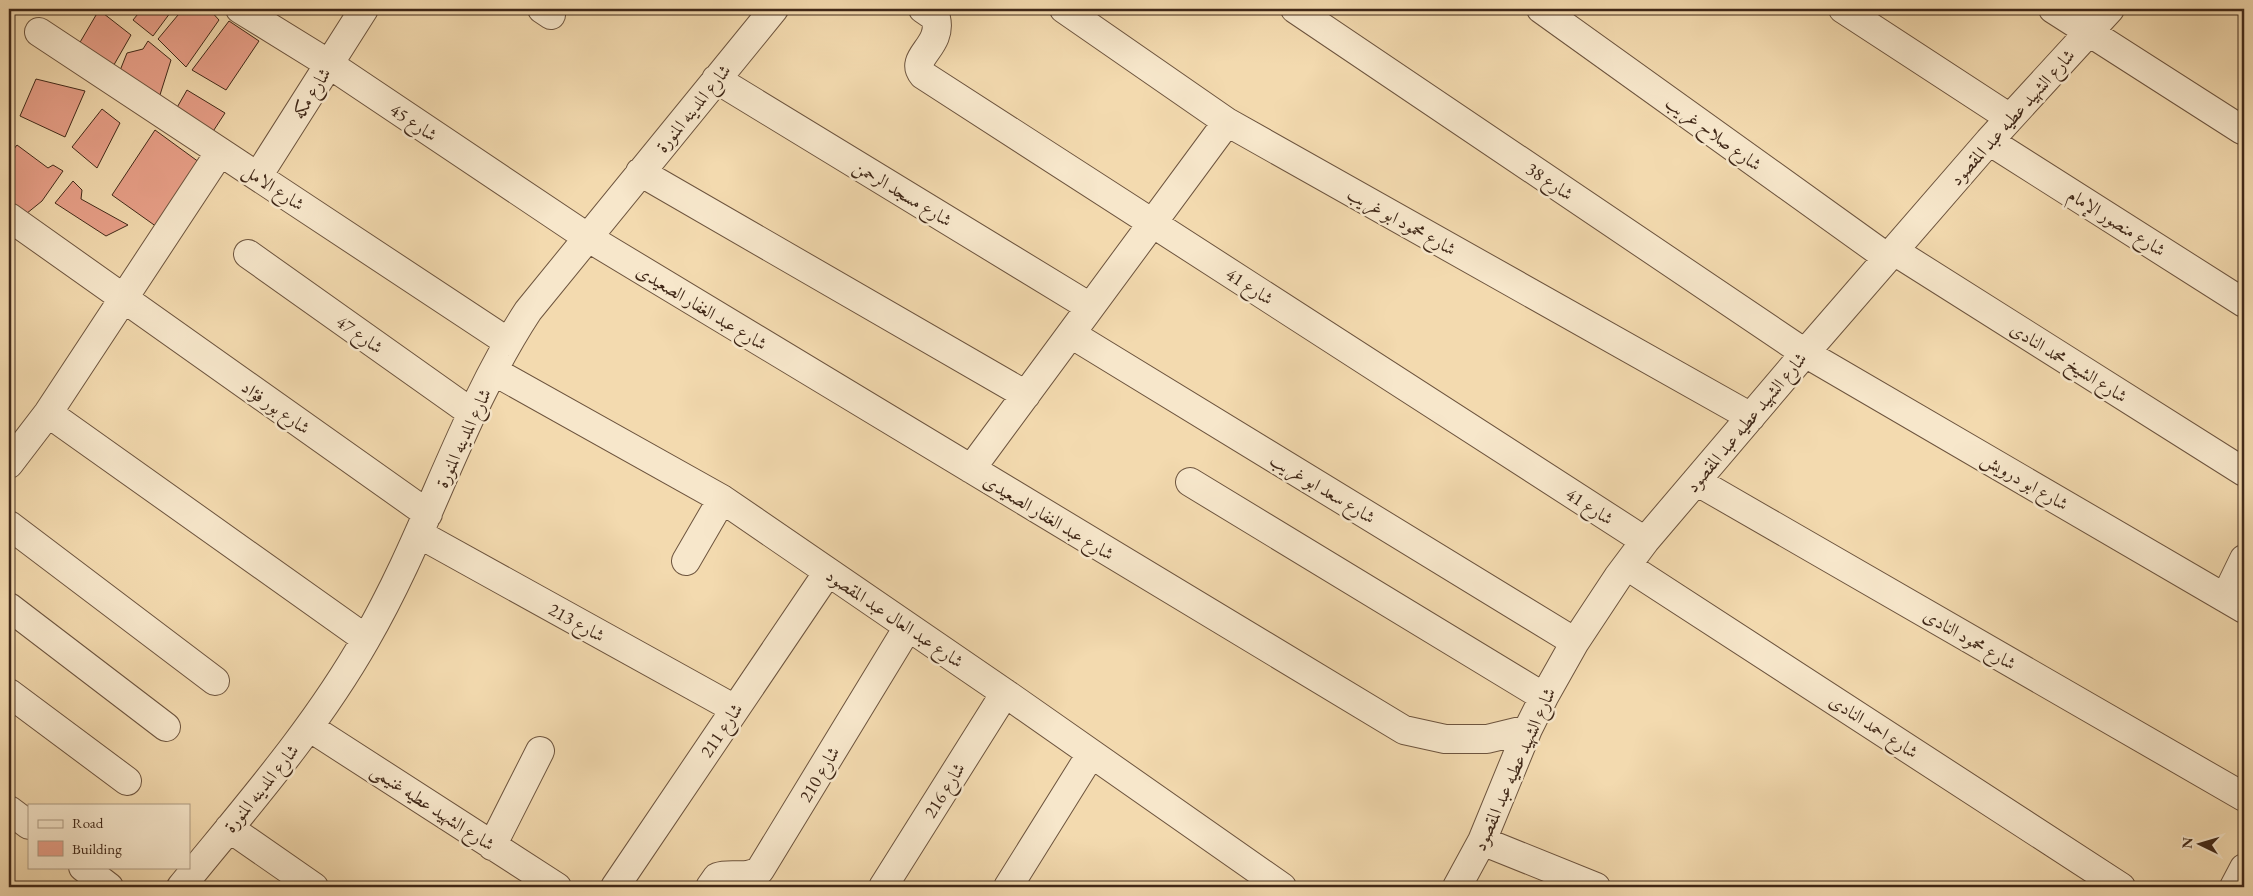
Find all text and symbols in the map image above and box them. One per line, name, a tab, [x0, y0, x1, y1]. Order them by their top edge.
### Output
street label: شارع الشهيد عطيه عبد المقصود	[1944, 44, 2082, 193]
street label: شارع المدينه المنورة	[650, 59, 739, 159]
street label: شارع مكه	[286, 63, 339, 125]
street label: شارع صلاح غريب	[1658, 90, 1767, 180]
street label: شارع 45	[384, 98, 442, 149]
street label: شارع مسجد الرحمن	[847, 155, 957, 235]
street label: شارع 38	[1520, 157, 1578, 208]
street label: شارع الامل	[237, 159, 309, 219]
street label: شارع محمود ابو غريب	[1342, 182, 1460, 264]
street label: شارع منصور الإمام	[2061, 183, 2170, 265]
street label: شارع عبد الغفار الصعيدى	[630, 259, 772, 359]
street label: شارع 41	[1220, 262, 1278, 313]
street label: شارع 47	[330, 310, 388, 362]
street label: شارع الشيخ محمد النادى	[2003, 317, 2132, 412]
street label: شارع الشهيد عطيه عبد المقصود	[1681, 347, 1815, 499]
street label: شارع بور فؤاد	[235, 375, 315, 442]
street label: شارع المدينه المنورة	[430, 385, 500, 493]
street label: شارع ابو درويش	[1975, 447, 2073, 519]
street label: شارع سعد ابو غريب	[1264, 448, 1380, 532]
street label: شارع عبد الغفار الصعيدى	[977, 469, 1119, 569]
street label: شارع 41	[1560, 482, 1618, 533]
street label: شارع عبد العال عبد المقصود	[819, 563, 968, 676]
street label: شارع 213	[543, 597, 609, 650]
street label: شارع محمود النادى	[1918, 603, 2020, 678]
street label: شارع الشهيد عطيه عبد المقصود	[1468, 684, 1564, 856]
street label: شارع احمد النادى	[1823, 689, 1923, 767]
street label: شارع 211	[694, 698, 751, 764]
street label: شارع المدينه المنورة	[218, 739, 307, 839]
street label: شارع 210	[793, 742, 848, 808]
street label: شارع الشهيد عطيه غنيمى	[365, 758, 499, 859]
street label: شارع 216	[918, 758, 973, 824]
legend	[28, 804, 190, 868]
text: Road	[72, 813, 104, 832]
north arrow	[2176, 818, 2226, 868]
text: N	[2178, 836, 2197, 849]
text: Building	[72, 839, 122, 858]

